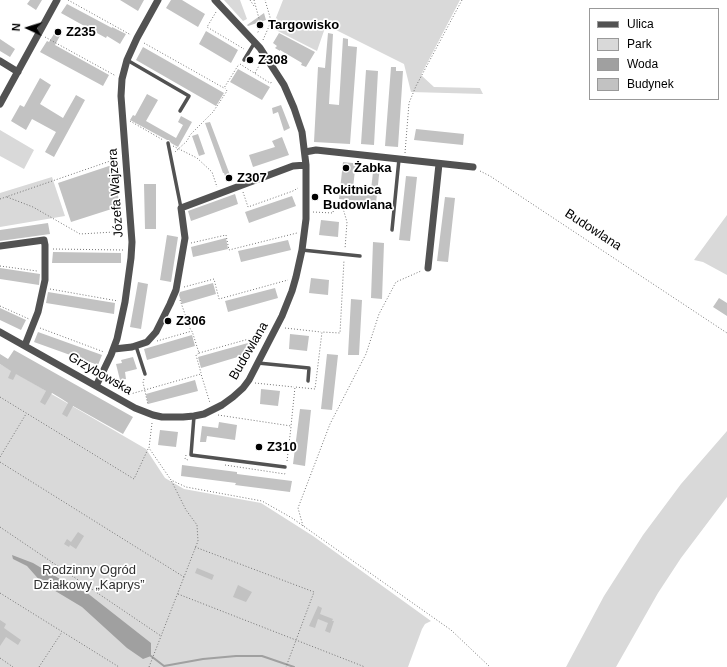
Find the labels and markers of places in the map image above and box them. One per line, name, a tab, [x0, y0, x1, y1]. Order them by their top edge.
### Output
place label: Targowisko	[268, 17, 339, 33]
marker: Targowisko	[255, 20, 265, 30]
place label: Z235	[66, 24, 96, 40]
marker: Z235	[53, 27, 63, 37]
place label: Z308	[258, 52, 288, 68]
marker: Z308	[245, 55, 255, 65]
place label: Żabka	[354, 160, 392, 176]
marker: Żabka	[341, 163, 351, 173]
place label: Z307	[237, 170, 267, 186]
marker: Z307	[224, 173, 234, 183]
place label: Rokitnica Budowlana	[323, 182, 392, 213]
marker: Rokitnica Budowlana	[310, 192, 320, 202]
place label: Z306	[176, 313, 206, 329]
marker: Z306	[163, 316, 173, 326]
place label: Z310	[267, 439, 297, 455]
marker: Z310	[254, 442, 264, 452]

